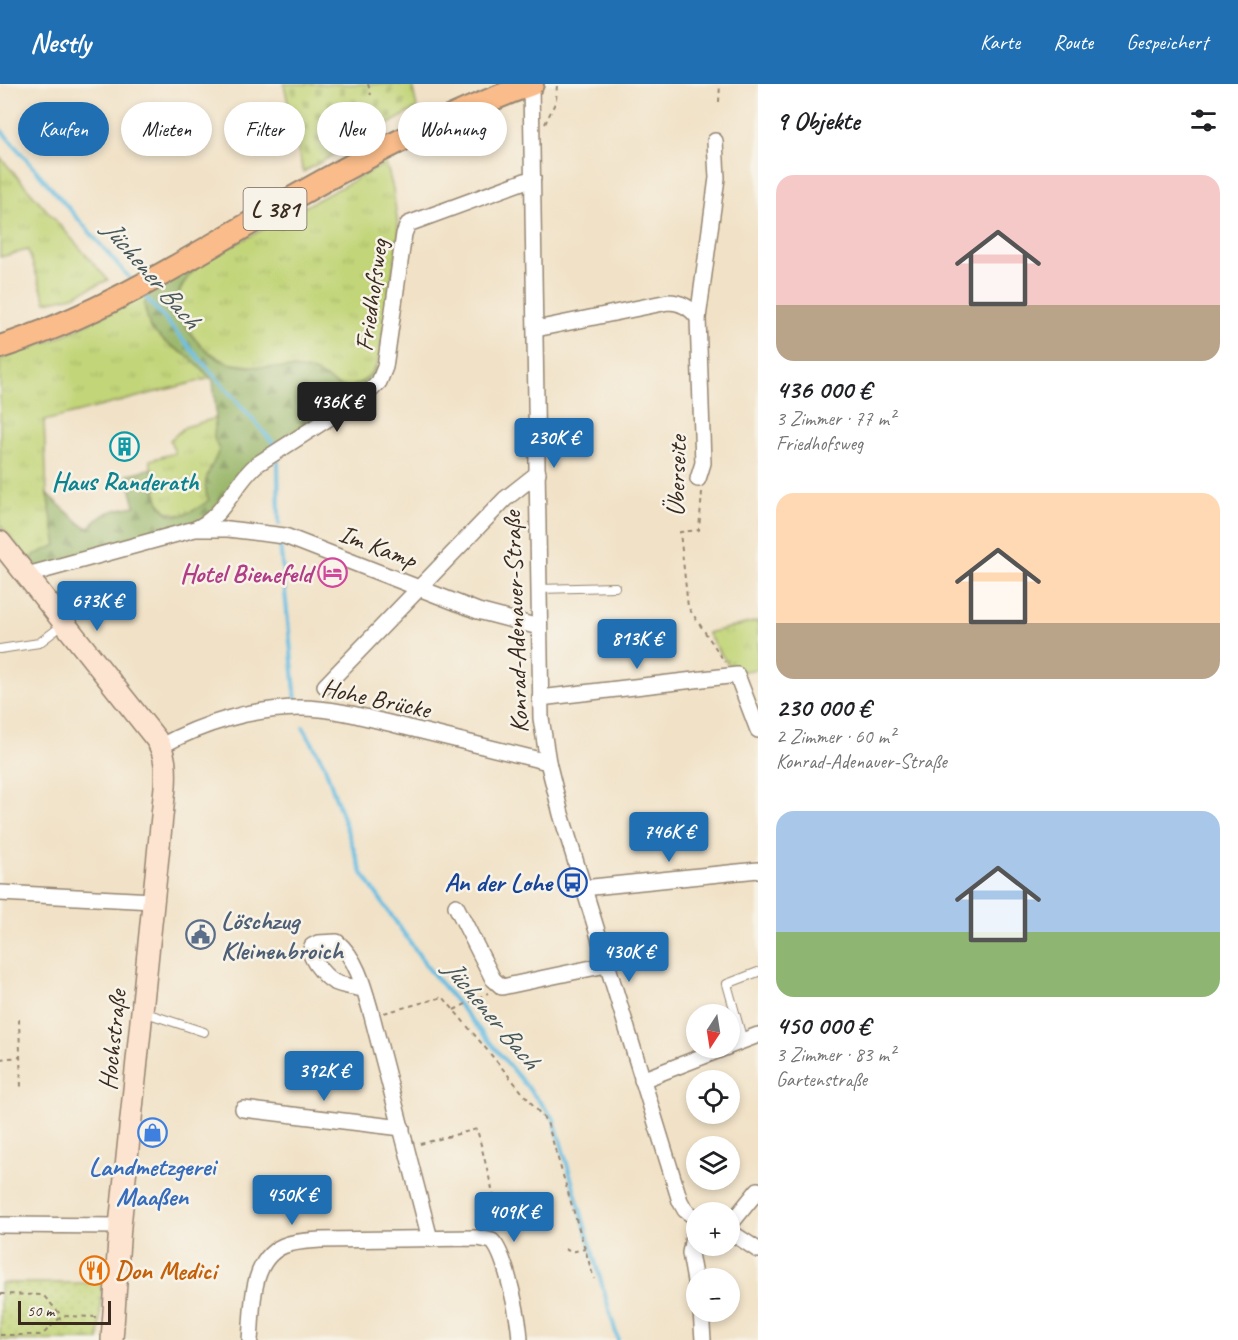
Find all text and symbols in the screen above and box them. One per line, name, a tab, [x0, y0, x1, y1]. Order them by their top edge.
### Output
text: Nestly	[30, 25, 91, 60]
text: Karte	[980, 29, 1020, 55]
text: Route	[1053, 29, 1093, 55]
text: Gespeichert	[1126, 29, 1208, 55]
chip: Kaufen	[18, 102, 109, 156]
chip: Mieten	[121, 102, 212, 156]
chip: Filter	[224, 102, 305, 156]
chip: Neu	[317, 102, 386, 156]
chip: Wohnung	[398, 102, 507, 156]
text: 9 Objekte	[776, 104, 860, 137]
icon: filters	[1187, 104, 1220, 137]
road number: L 381	[244, 188, 306, 230]
water label: Jüchener Bach	[94, 211, 210, 337]
icon: home	[944, 214, 1052, 322]
street label: Friedhofsweg	[347, 235, 396, 353]
text: 436 000 €	[776, 373, 871, 406]
pin: 436K €	[288, 382, 386, 433]
text: 436K €	[311, 389, 363, 414]
text: 3 Zimmer · 77 m²	[776, 406, 895, 431]
pin: 230K €	[505, 418, 603, 469]
text: 230K €	[529, 425, 580, 450]
building icon: Haus Randerath	[109, 431, 141, 463]
text: Friedhofsweg	[776, 431, 863, 456]
street label: Überseite	[659, 432, 694, 517]
place label: Haus Randerath	[51, 465, 200, 498]
street label: Konrad-Adenauer-Straße	[495, 508, 536, 734]
street label: Im Kamp	[334, 517, 423, 577]
icon: home	[944, 532, 1052, 640]
place label: Hotel Bienefeld	[180, 557, 317, 590]
hotel icon: Hotel Bienefeld	[317, 557, 349, 589]
pin: 673K €	[48, 581, 146, 632]
text: 673K €	[71, 588, 123, 613]
pin: 813K €	[588, 619, 686, 670]
text: 813K €	[612, 626, 663, 651]
street label: Hohe Brücke	[319, 671, 436, 727]
text: 230 000 €	[776, 691, 870, 724]
text: 2 Zimmer · 60 m²	[776, 724, 895, 749]
text: Konrad-Adenauer-Straße	[776, 749, 947, 774]
pin: 746K €	[620, 812, 718, 863]
text: 746K €	[643, 819, 695, 844]
icon: home	[944, 850, 1052, 958]
place label: An der Lohe	[444, 866, 554, 899]
bus stop icon: An der Lohe	[557, 866, 589, 898]
place label: Löschzug Kleinenbroich	[221, 904, 345, 967]
public building icon: Löschzug Kleinenbroich	[184, 919, 216, 951]
pin: 430K €	[580, 932, 678, 983]
text: 430K €	[604, 939, 655, 964]
water label: Jüchener Bach	[435, 951, 549, 1077]
street label: Hochstraße	[91, 986, 134, 1092]
north arrow	[686, 1004, 740, 1058]
map controls	[686, 1004, 740, 1322]
text: 450 000 €	[776, 1009, 870, 1042]
text: 3 Zimmer · 83 m²	[776, 1042, 895, 1067]
pin: 392K €	[275, 1051, 373, 1102]
text: 392K €	[299, 1058, 349, 1083]
text: Gartenstraße	[776, 1067, 867, 1092]
button: locate	[686, 1070, 740, 1124]
shop icon: Landmetzgerei Maaßen	[136, 1116, 168, 1148]
button: layers	[686, 1136, 740, 1190]
place label: Landmetzgerei Maaßen	[89, 1150, 218, 1213]
pin: 450K €	[243, 1175, 341, 1226]
text: 450K €	[267, 1182, 317, 1207]
pin: 409K €	[465, 1192, 563, 1243]
text: 409K €	[489, 1199, 539, 1224]
button: +	[686, 1202, 740, 1256]
restaurant icon: Don Medici	[78, 1254, 110, 1286]
place label: Don Medici	[115, 1254, 220, 1287]
button: −	[686, 1268, 740, 1322]
scale bar	[18, 1298, 111, 1326]
text: 50 m	[27, 1301, 54, 1321]

